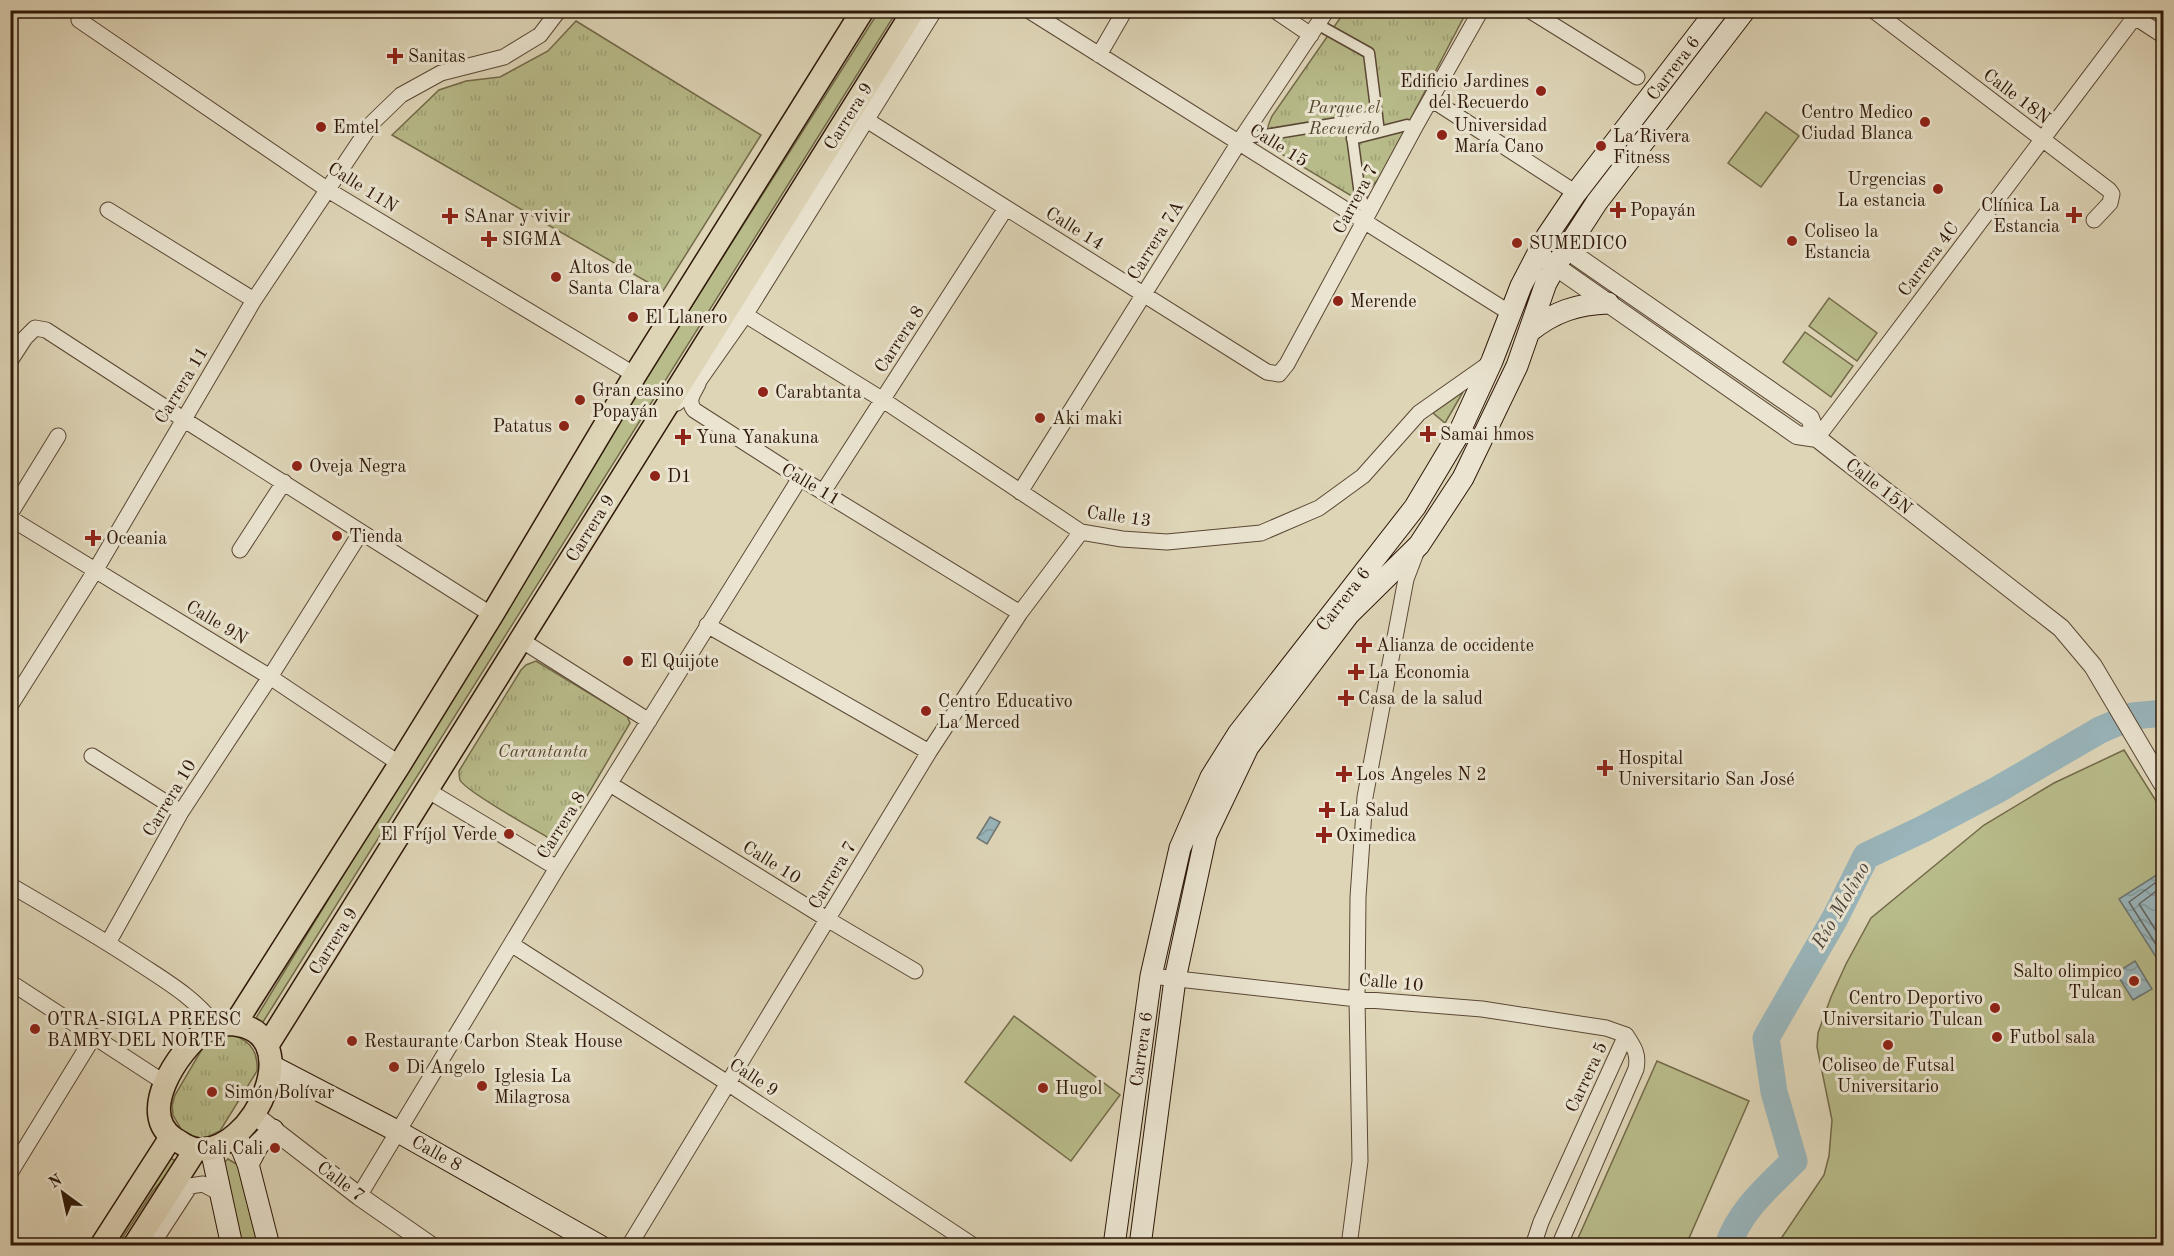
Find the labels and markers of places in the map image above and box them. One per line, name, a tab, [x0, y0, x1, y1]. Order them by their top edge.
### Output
marker: Sanitas	[386, 47, 404, 65]
place label: Sanitas	[408, 48, 466, 66]
place label: Edificio Jardines del Recuerdo	[1400, 73, 1529, 112]
marker: Edificio Jardines del Recuerdo	[1534, 84, 1548, 98]
place label: Centro Medico Ciudad Blanca	[1801, 104, 1913, 143]
marker: Centro Medico Ciudad Blanca	[1918, 115, 1932, 129]
place label: Universidad María Cano	[1454, 117, 1547, 156]
place label: Emtel	[333, 119, 379, 137]
marker: Emtel	[314, 120, 328, 134]
marker: Universidad María Cano	[1435, 128, 1449, 142]
place label: La Rivera Fitness	[1613, 128, 1690, 167]
marker: La Rivera Fitness	[1594, 139, 1608, 153]
place label: Urgencias La estancia	[1837, 171, 1926, 210]
marker: Urgencias La estancia	[1931, 182, 1945, 196]
place label: Clínica La Estancia	[1981, 197, 2060, 236]
place label: Popayán	[1630, 202, 1696, 220]
marker: Popayán	[1611, 203, 1625, 217]
marker: Clínica La Estancia	[2065, 206, 2083, 224]
marker: SAnar y vivir	[441, 207, 459, 225]
place label: SAnar y vivir	[464, 208, 571, 226]
place label: Coliseo la Estancia	[1804, 223, 1879, 262]
marker: SIGMA	[480, 230, 498, 248]
place label: SIGMA	[502, 231, 562, 249]
marker: Coliseo la Estancia	[1785, 234, 1799, 248]
place label: SUMEDICO	[1529, 235, 1627, 253]
marker: SUMEDICO	[1510, 236, 1524, 250]
place label: Altos de Santa Clara	[568, 259, 660, 298]
marker: Altos de Santa Clara	[549, 270, 563, 284]
place label: Merende	[1350, 293, 1416, 311]
marker: Merende	[1331, 294, 1345, 308]
place label: El Llanero	[645, 309, 728, 327]
marker: El Llanero	[626, 310, 640, 324]
place label: Gran casino Popayán	[592, 382, 684, 421]
place label: Carabtanta	[775, 384, 862, 402]
marker: Carabtanta	[756, 385, 770, 399]
marker: Gran casino Popayán	[573, 393, 587, 407]
place label: Aki maki	[1052, 410, 1123, 428]
marker: Aki maki	[1033, 411, 1047, 425]
place label: Patatus	[493, 418, 552, 436]
marker: Patatus	[557, 419, 571, 433]
place label: Samai hmos	[1440, 426, 1534, 444]
marker: Samai hmos	[1421, 427, 1435, 441]
marker: Yuna Yanakuna	[674, 428, 692, 446]
place label: Yuna Yanakuna	[696, 429, 819, 447]
place label: Oveja Negra	[309, 458, 406, 476]
marker: Oveja Negra	[290, 459, 304, 473]
place label: D1	[667, 468, 691, 486]
marker: D1	[648, 469, 662, 483]
place label: Tienda	[349, 528, 403, 546]
marker: Oceania	[84, 529, 102, 547]
marker: Tienda	[330, 529, 344, 543]
place label: Oceania	[106, 530, 167, 548]
place label: Alianza de occidente	[1376, 637, 1534, 655]
marker: Alianza de occidente	[1357, 638, 1371, 652]
place label: El Quijote	[640, 653, 719, 671]
marker: El Quijote	[621, 654, 635, 668]
place label: La Economia	[1368, 664, 1470, 682]
marker: La Economia	[1349, 665, 1363, 679]
place label: Casa de la salud	[1358, 690, 1483, 708]
marker: Casa de la salud	[1339, 691, 1353, 705]
place label: Centro Educativo La Merced	[938, 693, 1073, 732]
marker: Centro Educativo La Merced	[919, 704, 933, 718]
place label: Hospital Universitario San José	[1618, 750, 1795, 789]
marker: Hospital Universitario San José	[1596, 759, 1614, 777]
place label: Los Angeles N 2	[1356, 766, 1487, 784]
marker: Los Angeles N 2	[1337, 767, 1351, 781]
place label: La Salud	[1339, 802, 1409, 820]
marker: La Salud	[1320, 803, 1334, 817]
place label: El Fríjol Verde	[380, 826, 497, 844]
marker: El Fríjol Verde	[502, 827, 516, 841]
place label: Oximedica	[1336, 827, 1416, 845]
marker: Oximedica	[1317, 828, 1331, 842]
place label: Salto olimpico Tulcan	[2013, 963, 2122, 1002]
marker: Salto olimpico Tulcan	[2127, 974, 2141, 988]
place label: Centro Deportivo Universitario Tulcan	[1822, 990, 1983, 1029]
marker: Centro Deportivo Universitario Tulcan	[1988, 1001, 2002, 1015]
place label: OTRA-SIGLA PREESC BAMBY DEL NORTE	[47, 1011, 241, 1050]
marker: OTRA-SIGLA PREESC BAMBY DEL NORTE	[28, 1022, 42, 1036]
place label: Futbol sala	[2009, 1029, 2096, 1047]
marker: Futbol sala	[1990, 1030, 2004, 1044]
place label: Restaurante Carbon Steak House	[364, 1033, 622, 1051]
marker: Restaurante Carbon Steak House	[345, 1034, 359, 1048]
marker: Coliseo de Futsal Universitario	[1881, 1038, 1895, 1052]
place label: Coliseo de Futsal Universitario	[1821, 1057, 1955, 1096]
place label: Di Angelo	[406, 1059, 485, 1077]
marker: Di Angelo	[387, 1060, 401, 1074]
place label: Iglesia La Milagrosa	[494, 1068, 572, 1107]
marker: Iglesia La Milagrosa	[475, 1079, 489, 1093]
place label: Hugol	[1055, 1080, 1102, 1098]
marker: Hugol	[1036, 1081, 1050, 1095]
place label: Simón Bolívar	[224, 1084, 335, 1102]
marker: Simón Bolívar	[205, 1085, 219, 1099]
place label: Cali Cali	[197, 1140, 263, 1158]
marker: Cali Cali	[268, 1141, 282, 1155]

